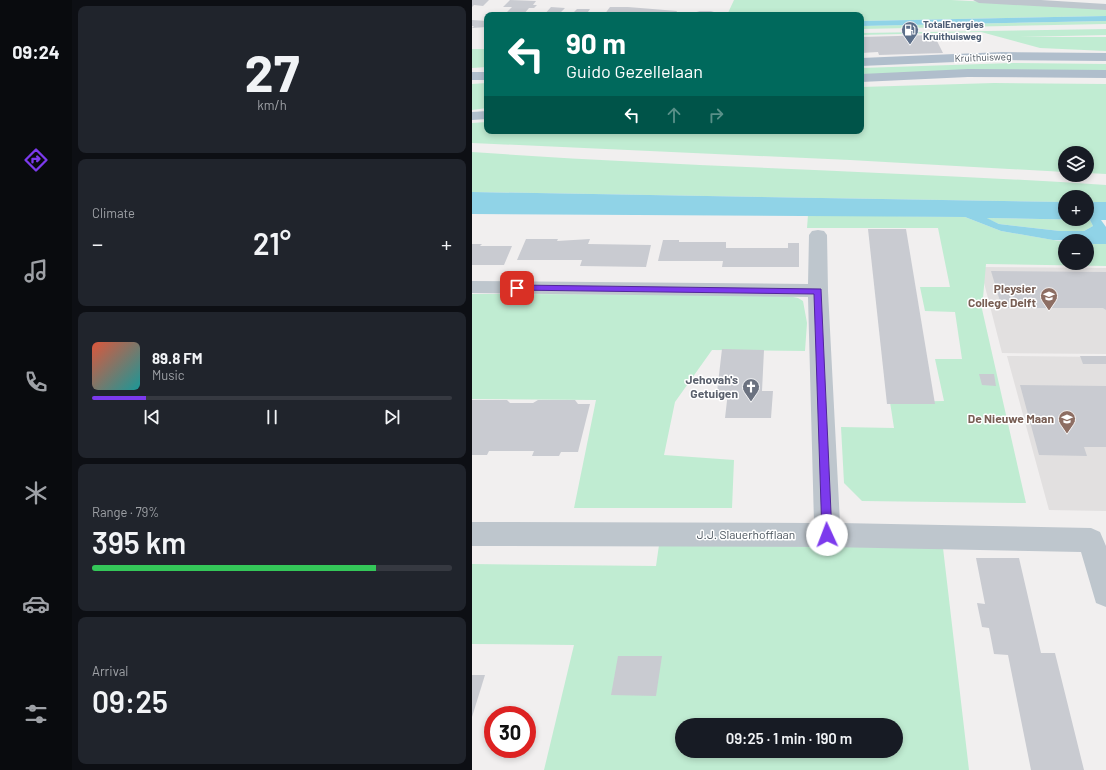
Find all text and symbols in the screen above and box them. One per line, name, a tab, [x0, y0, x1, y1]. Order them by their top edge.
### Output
place label: TotalEnergies Kruithuisweg	[923, 18, 984, 42]
fuel station icon: TotalEnergies Kruithuisweg	[900, 20, 920, 45]
text: 90 m	[566, 26, 626, 60]
icon: left	[500, 28, 552, 80]
text: 27	[245, 40, 299, 102]
text: 09:24	[12, 41, 60, 63]
street label: Kruithuisweg	[954, 50, 1012, 64]
text: Guido Gezellelaan	[566, 60, 703, 82]
text: km/h	[257, 97, 287, 113]
icon: left	[621, 104, 643, 126]
icon: ahead	[663, 104, 685, 126]
icon: right	[705, 104, 727, 126]
icon: directions	[22, 146, 50, 174]
map controls	[1058, 146, 1094, 270]
button: layers	[1058, 146, 1094, 182]
button: +	[1058, 190, 1094, 226]
text: Climate	[92, 205, 135, 221]
text: 21°	[253, 225, 291, 261]
text: −	[92, 230, 103, 256]
text: +	[441, 230, 452, 256]
button: −	[1058, 234, 1094, 270]
icon: music	[22, 257, 50, 285]
pin	[500, 271, 534, 305]
icon: arrive	[506, 277, 528, 299]
place label: Pleysier College Delft	[968, 281, 1036, 309]
school or university icon: Pleysier College Delft	[1039, 286, 1059, 311]
text: 89.8 FM	[152, 349, 202, 367]
text: Music	[152, 367, 185, 383]
icon: phone	[22, 368, 50, 396]
place label: Jehovah's Getuigen	[685, 372, 738, 400]
church icon: Jehovah's Getuigen	[741, 377, 761, 402]
icon: previous	[141, 406, 163, 428]
icon: pause	[261, 406, 283, 428]
icon: next	[381, 406, 403, 428]
school or university icon: De Nieuwe Maan	[1057, 409, 1077, 434]
place label: De Nieuwe Maan	[968, 411, 1054, 425]
icon: climate	[22, 479, 50, 507]
text: Range · 79%	[92, 504, 159, 520]
position arrow	[806, 514, 848, 556]
text: 395 km	[92, 524, 186, 560]
street label: J.J. Slauerhofflaan	[697, 527, 795, 541]
icon: car	[22, 590, 50, 618]
text: Arrival	[92, 663, 128, 679]
text: 09:25	[92, 683, 168, 719]
icon: filters	[22, 700, 50, 728]
speed limit sign: 30	[484, 706, 536, 758]
text: 09:25 · 1 min · 190 m	[726, 729, 852, 747]

